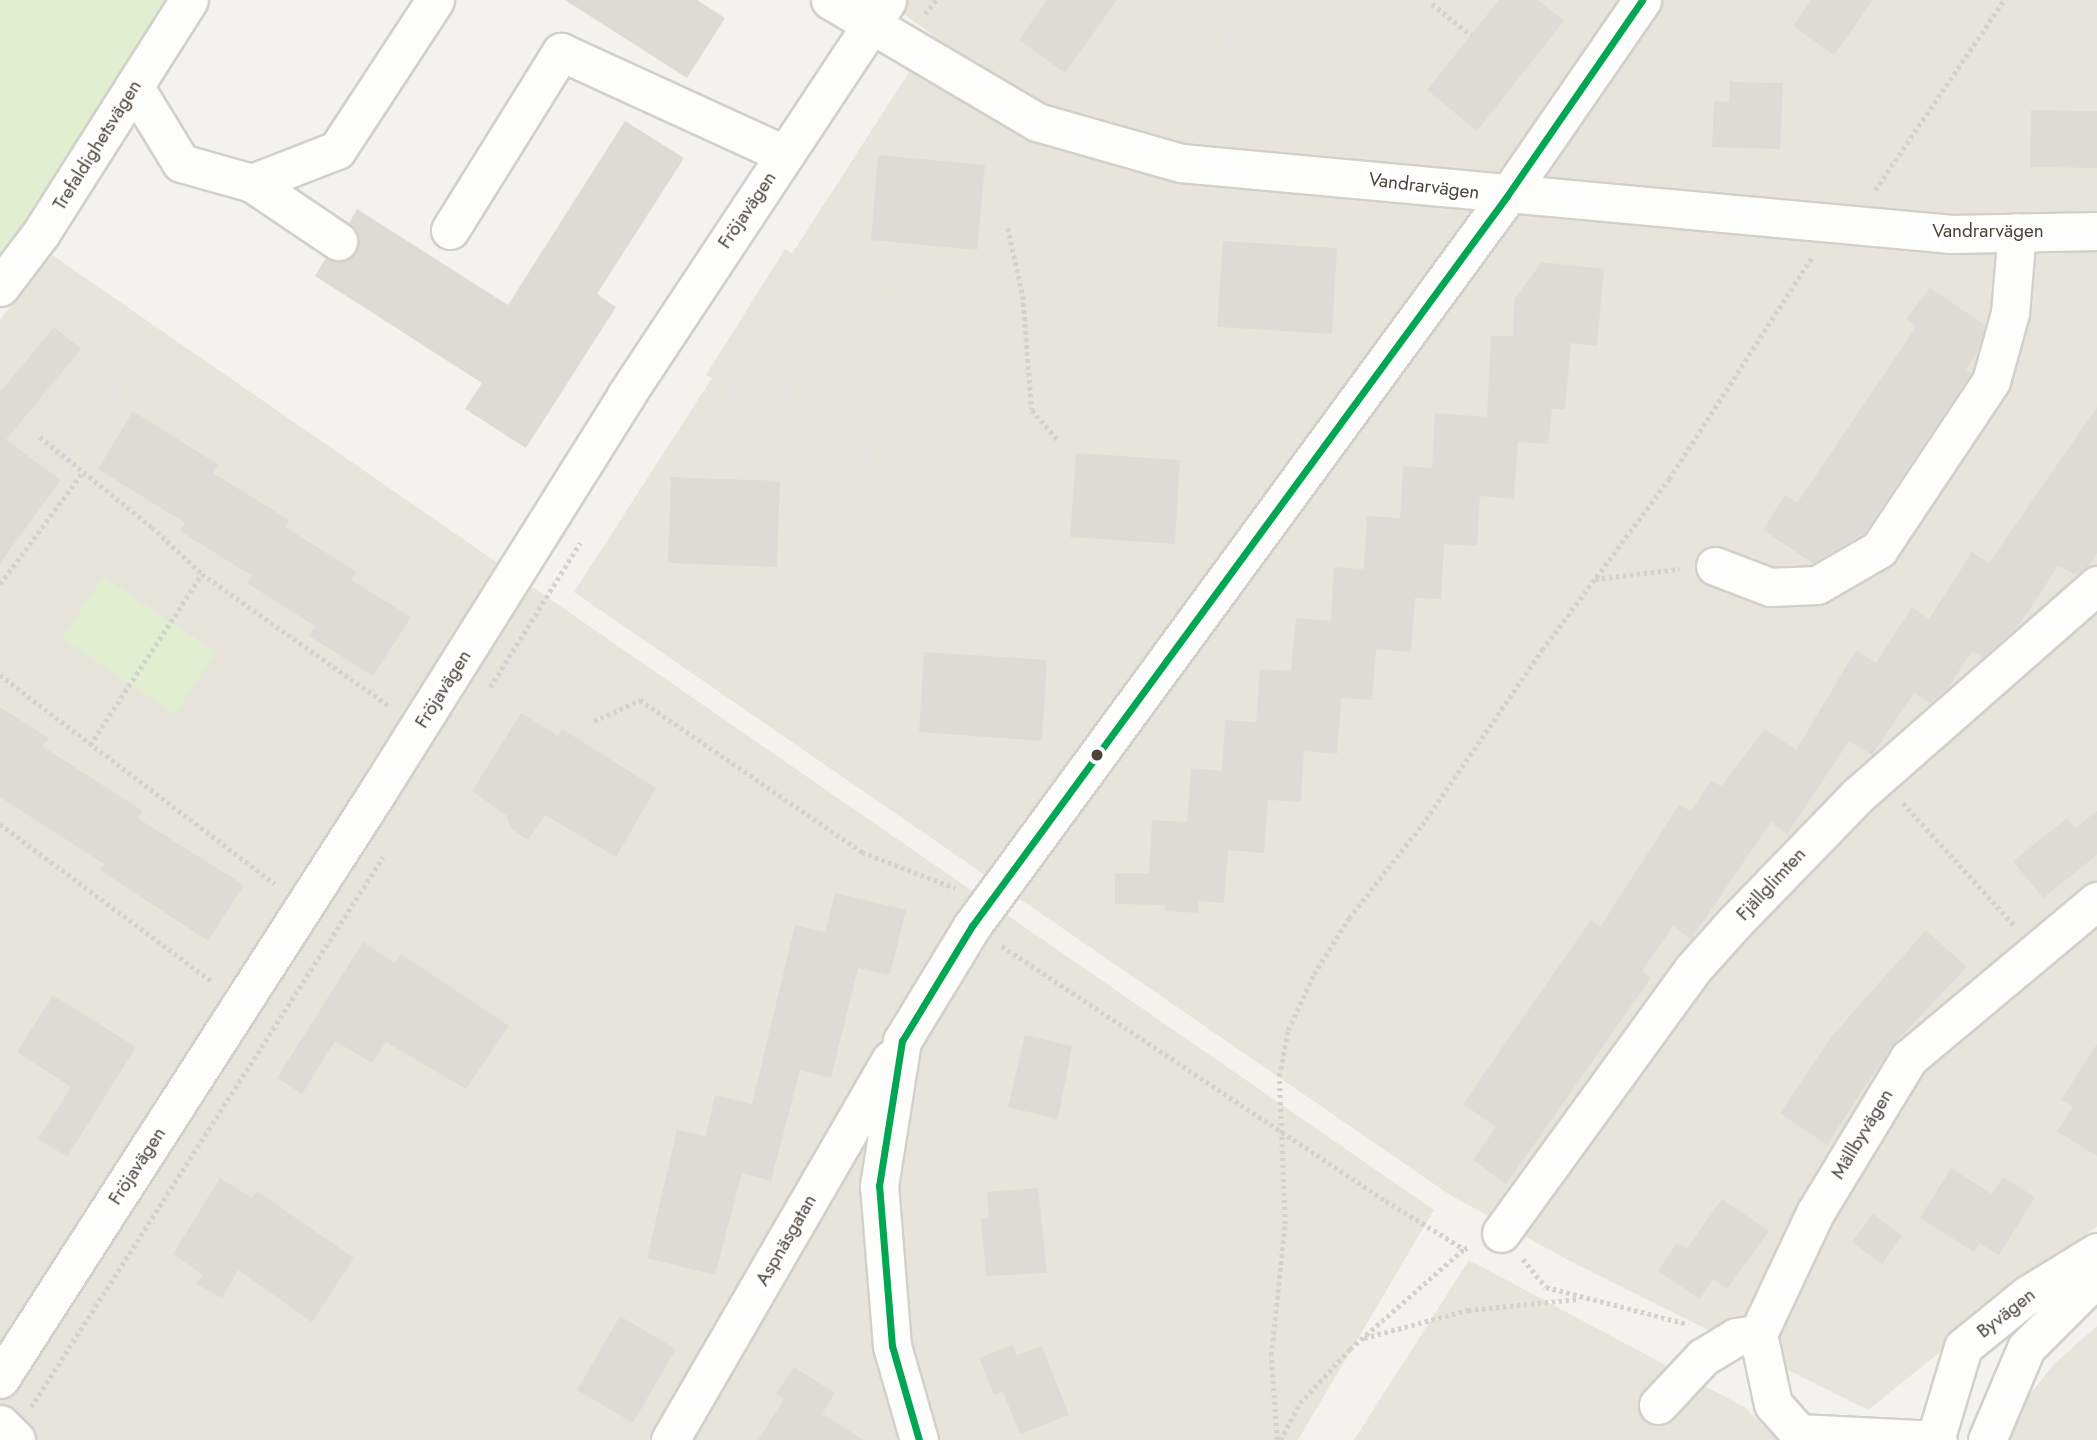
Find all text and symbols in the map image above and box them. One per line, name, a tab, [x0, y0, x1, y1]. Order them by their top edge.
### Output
street label: Trefaldighetsvägen	[48, 76, 146, 214]
street label: Fröjavägen	[713, 167, 781, 253]
street label: Vandrarvägen	[1367, 168, 1481, 204]
street label: Vandrarvägen	[1932, 220, 2044, 242]
street label: Fröjavägen	[410, 646, 476, 732]
unlabelled marker	[1090, 748, 1104, 762]
street label: Fjällglimten	[1731, 843, 1811, 925]
street label: Mällbyvägen	[1826, 1085, 1898, 1183]
street label: Fröjavägen	[104, 1123, 170, 1209]
street label: Aspnäsgatan	[751, 1190, 821, 1290]
street label: Byvägen	[1972, 1283, 2040, 1343]

